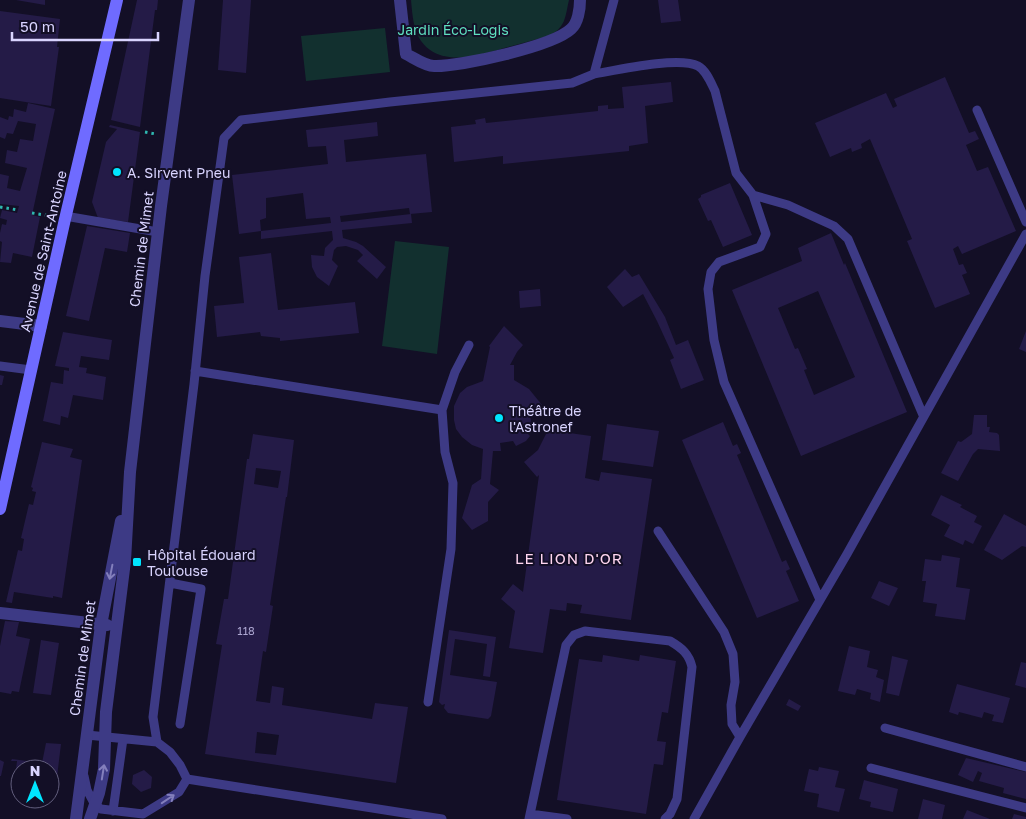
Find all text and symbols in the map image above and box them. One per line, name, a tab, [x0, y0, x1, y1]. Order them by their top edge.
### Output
scale bar	[12, 10, 159, 42]
text: 50 m	[20, 17, 55, 35]
park label: Jardin Éco-Logis	[397, 21, 509, 38]
place label: A. Sirvent Pneu	[127, 164, 230, 181]
marker: A. Sirvent Pneu	[111, 166, 123, 178]
street label: Avenue de Saint-Antoine	[16, 169, 70, 333]
street label: Chemin de Mimet	[125, 190, 157, 308]
place label: Théâtre de l'Astronef	[509, 402, 581, 435]
marker: Théâtre de l'Astronef	[493, 412, 505, 424]
place label: Hôpital Édouard Toulouse	[147, 546, 256, 579]
district label: LE LION D'OR	[515, 549, 623, 567]
marker: Hôpital Édouard Toulouse	[131, 556, 143, 568]
one-way arrow	[106, 563, 115, 579]
street label: Chemin de Mimet	[65, 599, 99, 717]
house number: 118	[237, 624, 255, 637]
north arrow	[10, 759, 60, 809]
text: N	[30, 762, 40, 779]
one-way arrow	[98, 765, 108, 781]
one-way arrow	[161, 794, 175, 804]

